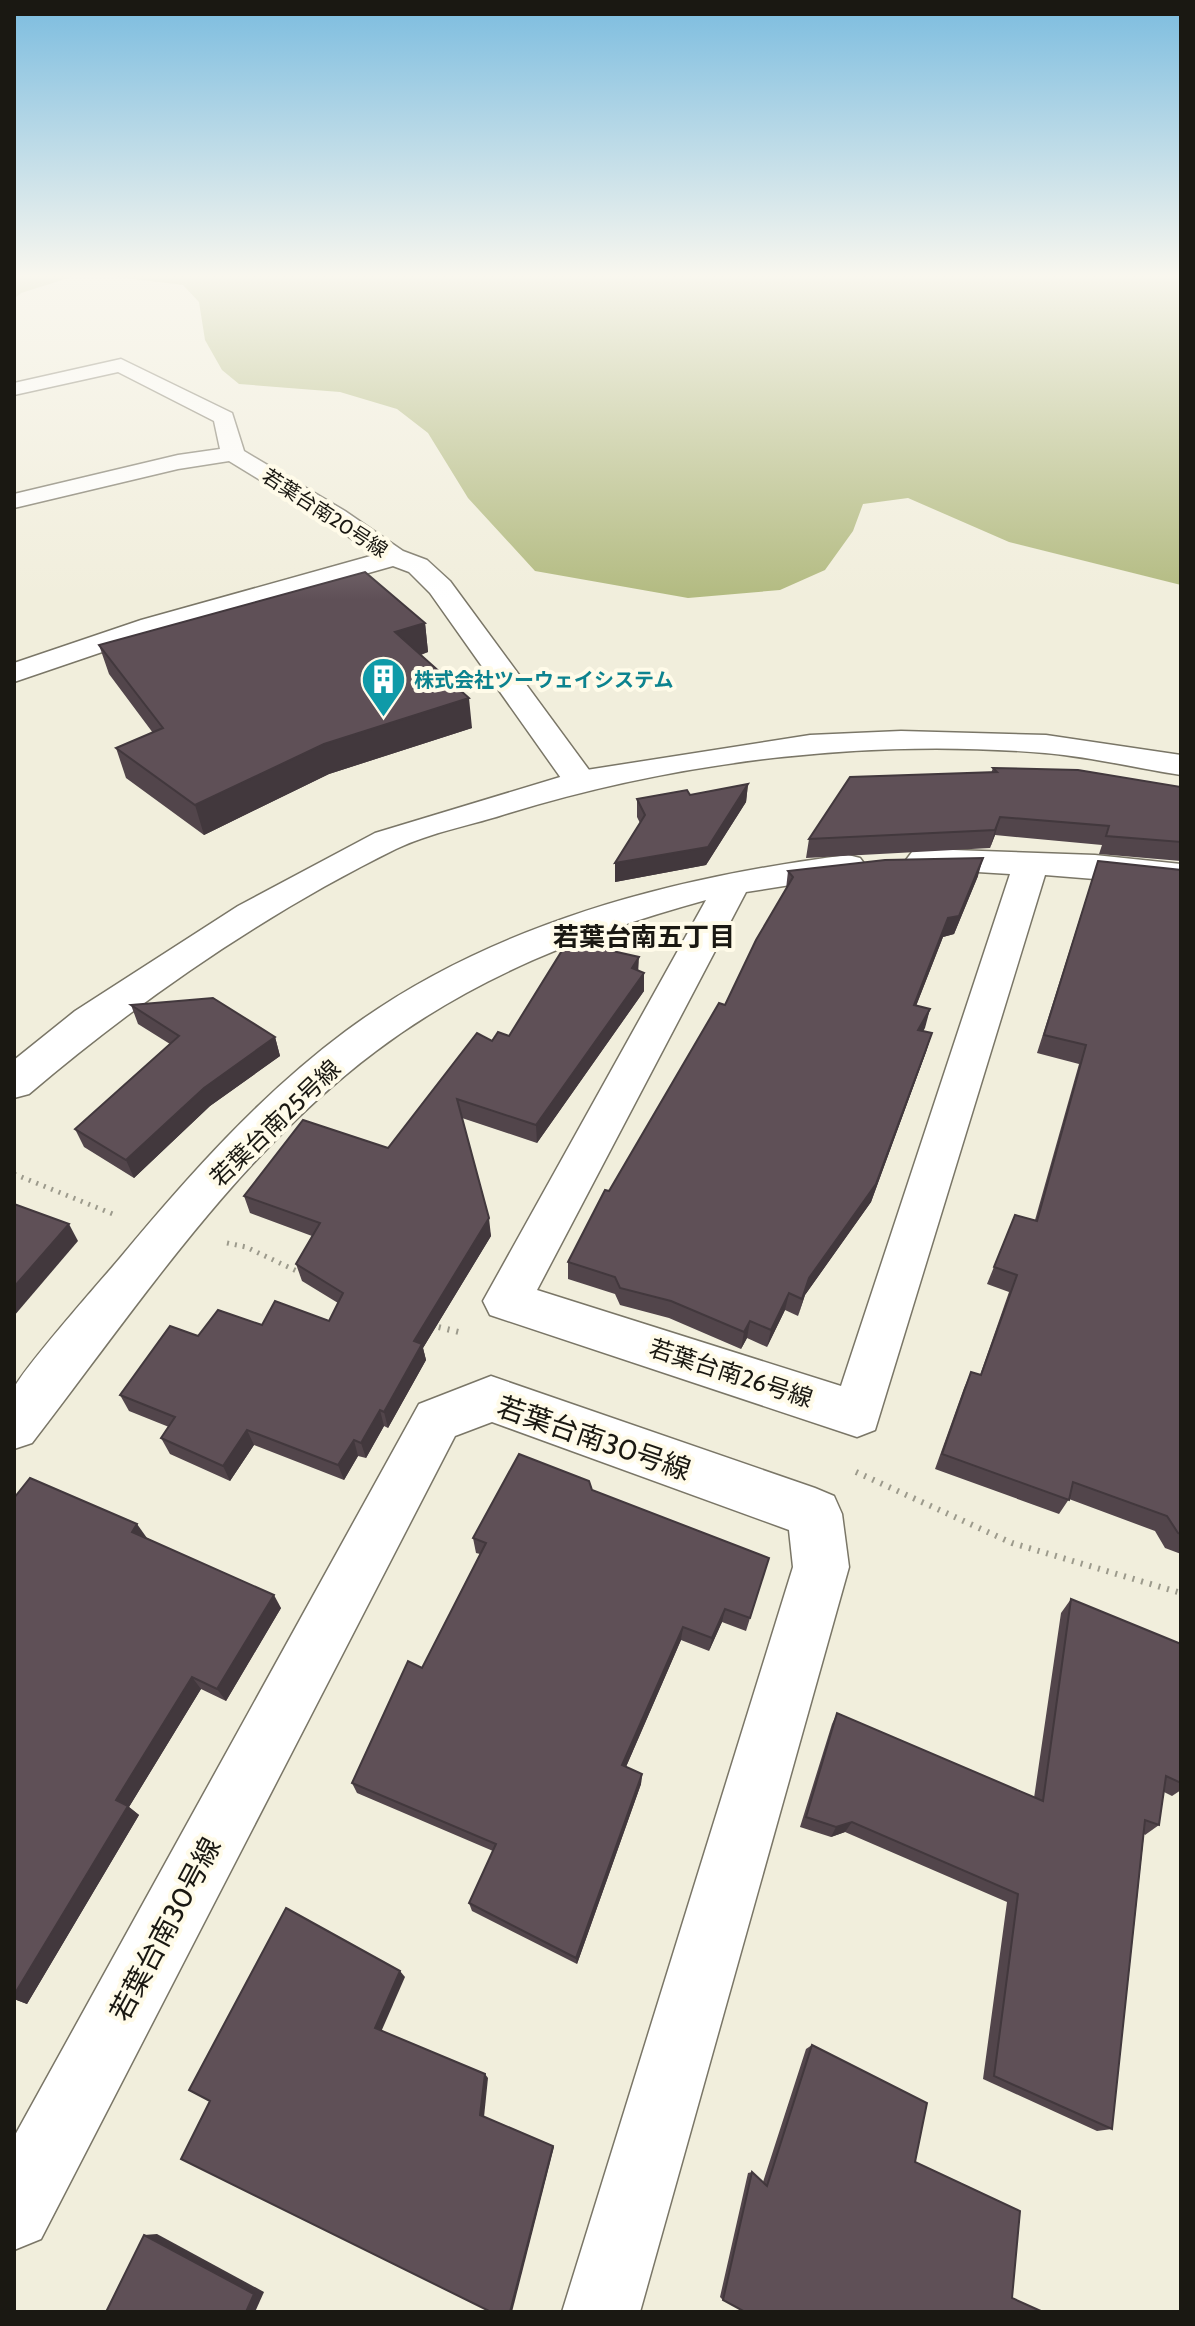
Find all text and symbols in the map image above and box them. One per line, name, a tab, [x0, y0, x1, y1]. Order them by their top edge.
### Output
street label: 若葉台南20号線	[258, 464, 392, 562]
building icon: 株式会社ツーウェイシステム	[359, 656, 407, 719]
place label: 株式会社ツーウェイシステム	[414, 668, 673, 692]
district label: 若葉台南五丁目	[553, 921, 735, 953]
street label: 若葉台南25号線	[204, 1054, 346, 1192]
street label: 若葉台南26号線	[646, 1333, 816, 1413]
street label: 若葉台南30号線	[493, 1389, 695, 1487]
street label: 若葉台南30号線	[102, 1832, 228, 2026]

